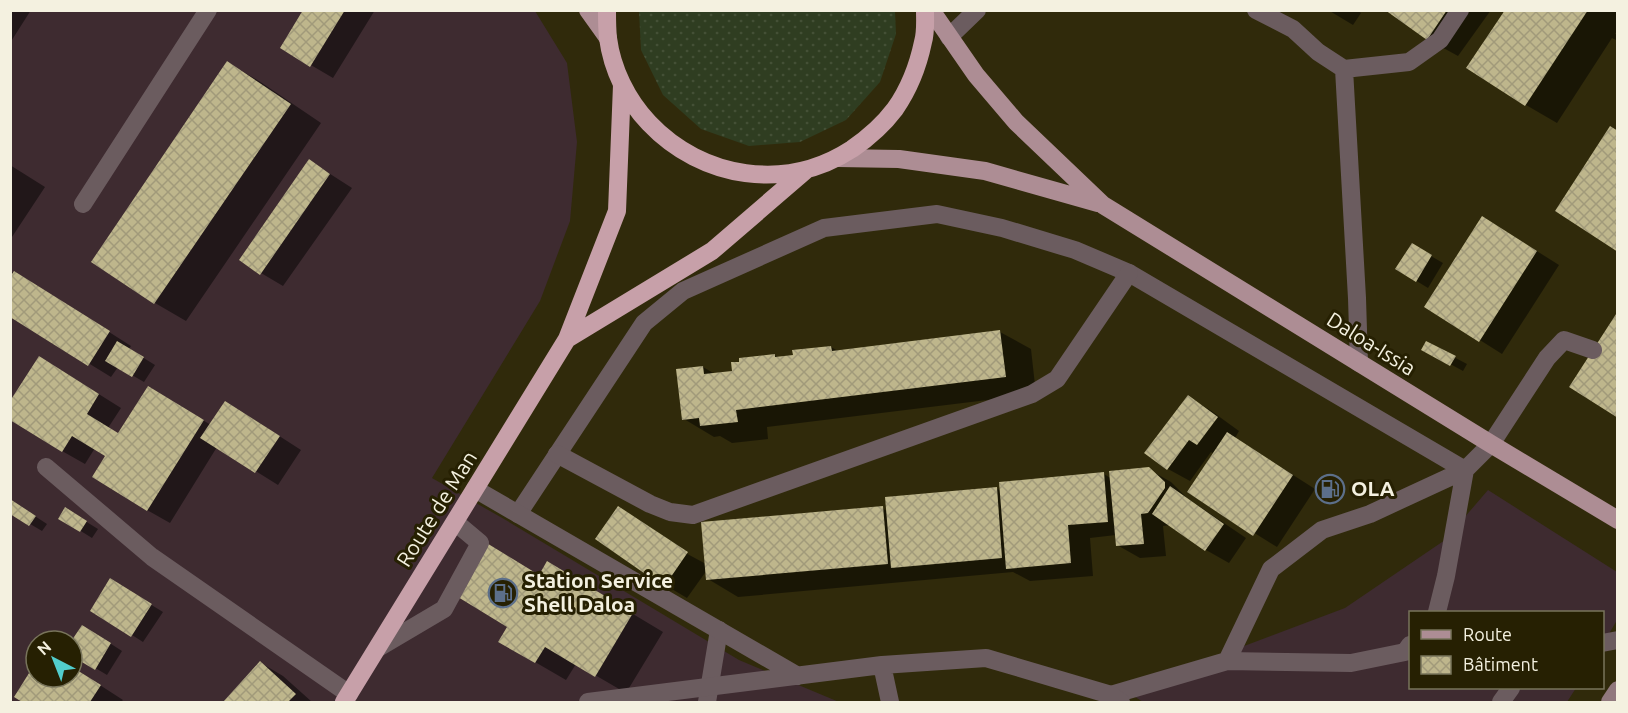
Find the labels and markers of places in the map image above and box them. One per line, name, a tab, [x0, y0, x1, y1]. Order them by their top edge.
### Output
fuel station icon: OLA	[1314, 473, 1346, 505]
place label: OLA	[1351, 476, 1395, 500]
place label: Station Service Shell Daloa	[524, 568, 673, 616]
fuel station icon: Station Service Shell Daloa	[487, 577, 519, 609]

